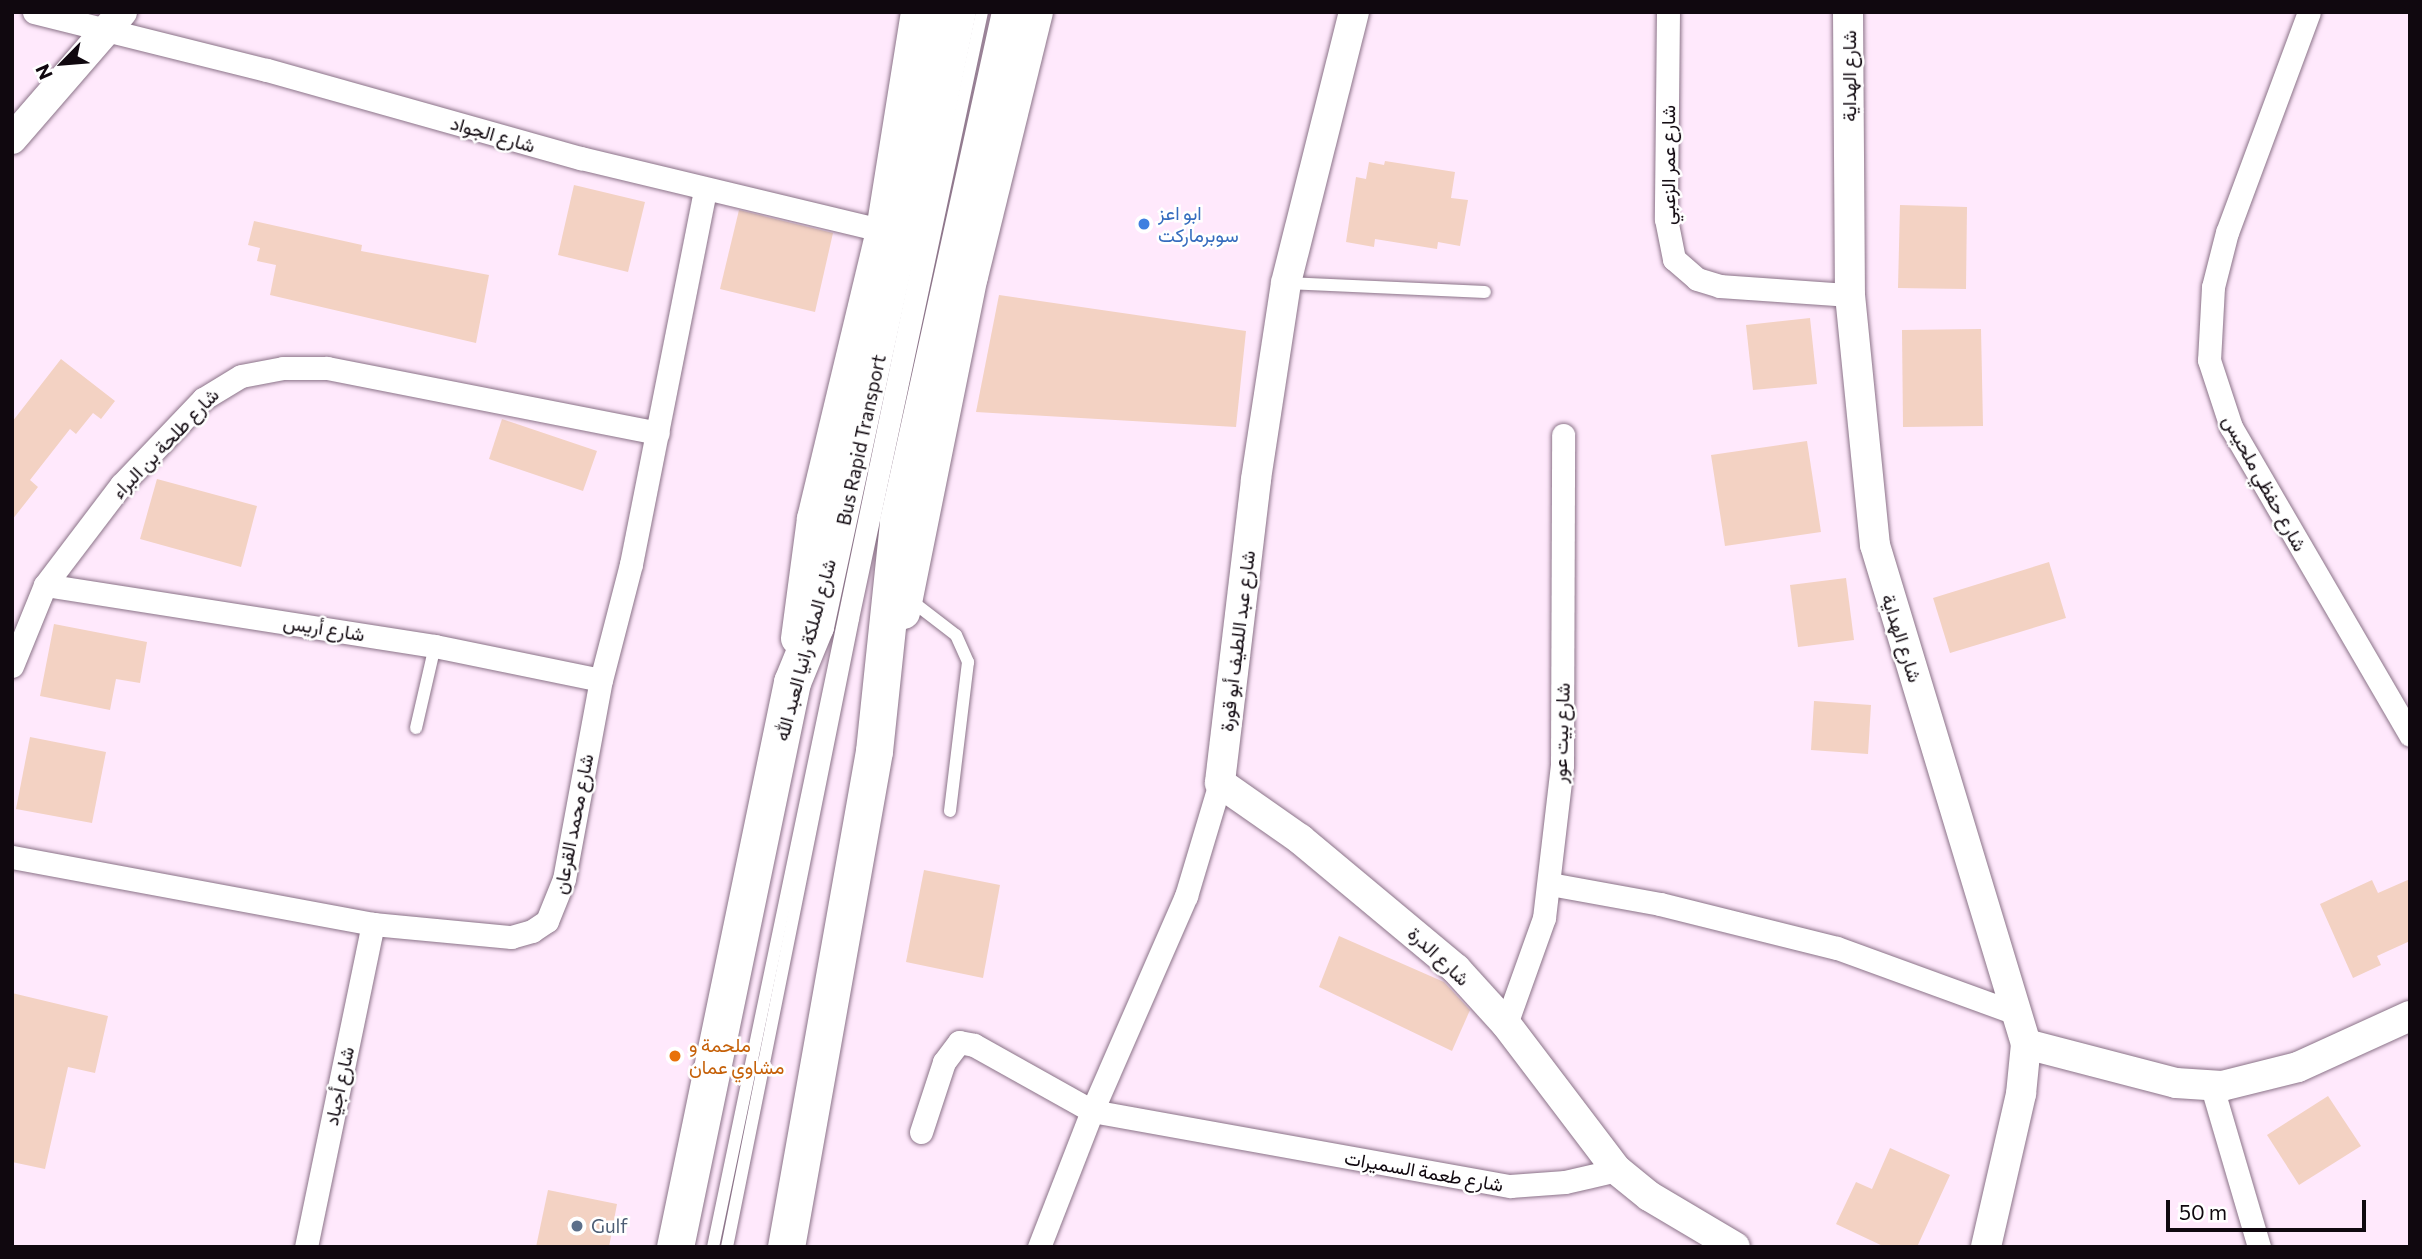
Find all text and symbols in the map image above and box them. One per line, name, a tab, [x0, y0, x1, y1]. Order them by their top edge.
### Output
north arrow	[28, 28, 98, 98]
street label: شارع الهداية	[1838, 30, 1860, 122]
text: N	[30, 61, 57, 83]
street label: شارع عمر الزعبي	[1657, 105, 1679, 225]
street label: شارع الجواد	[448, 111, 538, 157]
place label: ابو اعز سوبرماركت	[1158, 202, 1239, 246]
marker: ابو اعز سوبرماركت	[1136, 216, 1152, 232]
street label: Bus Rapid Transport	[832, 353, 890, 527]
street label: شارع طلحة بن البراء	[107, 383, 223, 503]
street label: شارع حفظي ملحيس	[2218, 411, 2312, 555]
street label: شارع عبد اللطيف أبو قورة	[1215, 549, 1259, 733]
street label: شارع الملكة رانيا العبد الله	[770, 557, 840, 743]
street label: شارع الهداية	[1877, 591, 1927, 685]
street label: شارع أريس	[282, 610, 366, 646]
street label: شارع بيت عور	[1548, 682, 1574, 784]
street label: شارع محمد القرعان	[548, 752, 598, 896]
street label: شارع الدرة	[1404, 922, 1474, 990]
place label: ملحمة و مشاوي عمان	[689, 1034, 784, 1078]
street label: شارع أجياد	[320, 1045, 358, 1127]
marker: ملحمة و مشاوي عمان	[667, 1048, 683, 1064]
street label: شارع طعمة السميرات	[1343, 1146, 1505, 1196]
scale bar	[2170, 1186, 2370, 1230]
text: 50 m	[2179, 1199, 2227, 1224]
place label: Gulf	[591, 1215, 628, 1237]
marker: Gulf	[569, 1218, 585, 1234]

